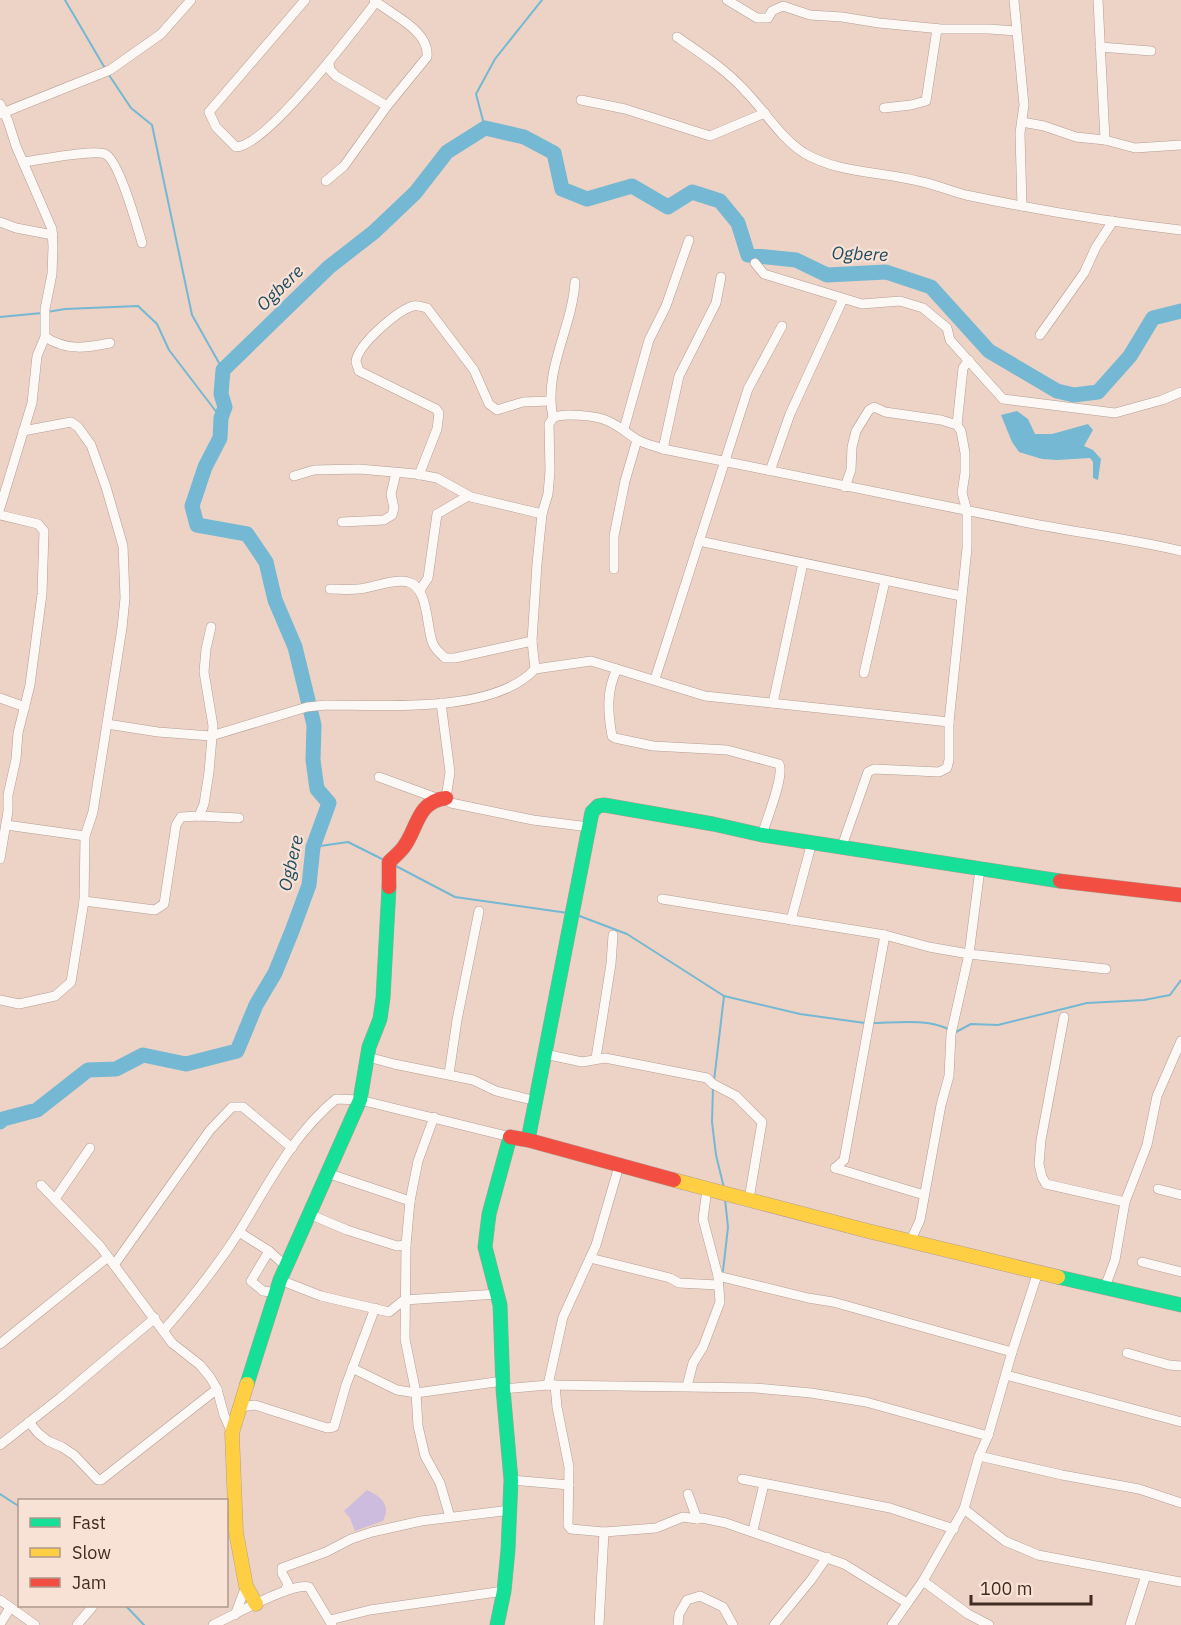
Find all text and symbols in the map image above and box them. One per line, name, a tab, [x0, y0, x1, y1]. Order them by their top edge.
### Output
water label: Ogbere	[831, 241, 889, 266]
water label: Ogbere	[251, 260, 308, 316]
water label: Ogbere	[273, 833, 308, 893]
legend	[18, 1499, 228, 1607]
text: Fast	[72, 1511, 106, 1534]
text: Slow	[72, 1541, 111, 1564]
scale bar	[971, 1568, 1091, 1606]
text: Jam	[72, 1571, 107, 1594]
text: 100 m	[980, 1577, 1032, 1600]

